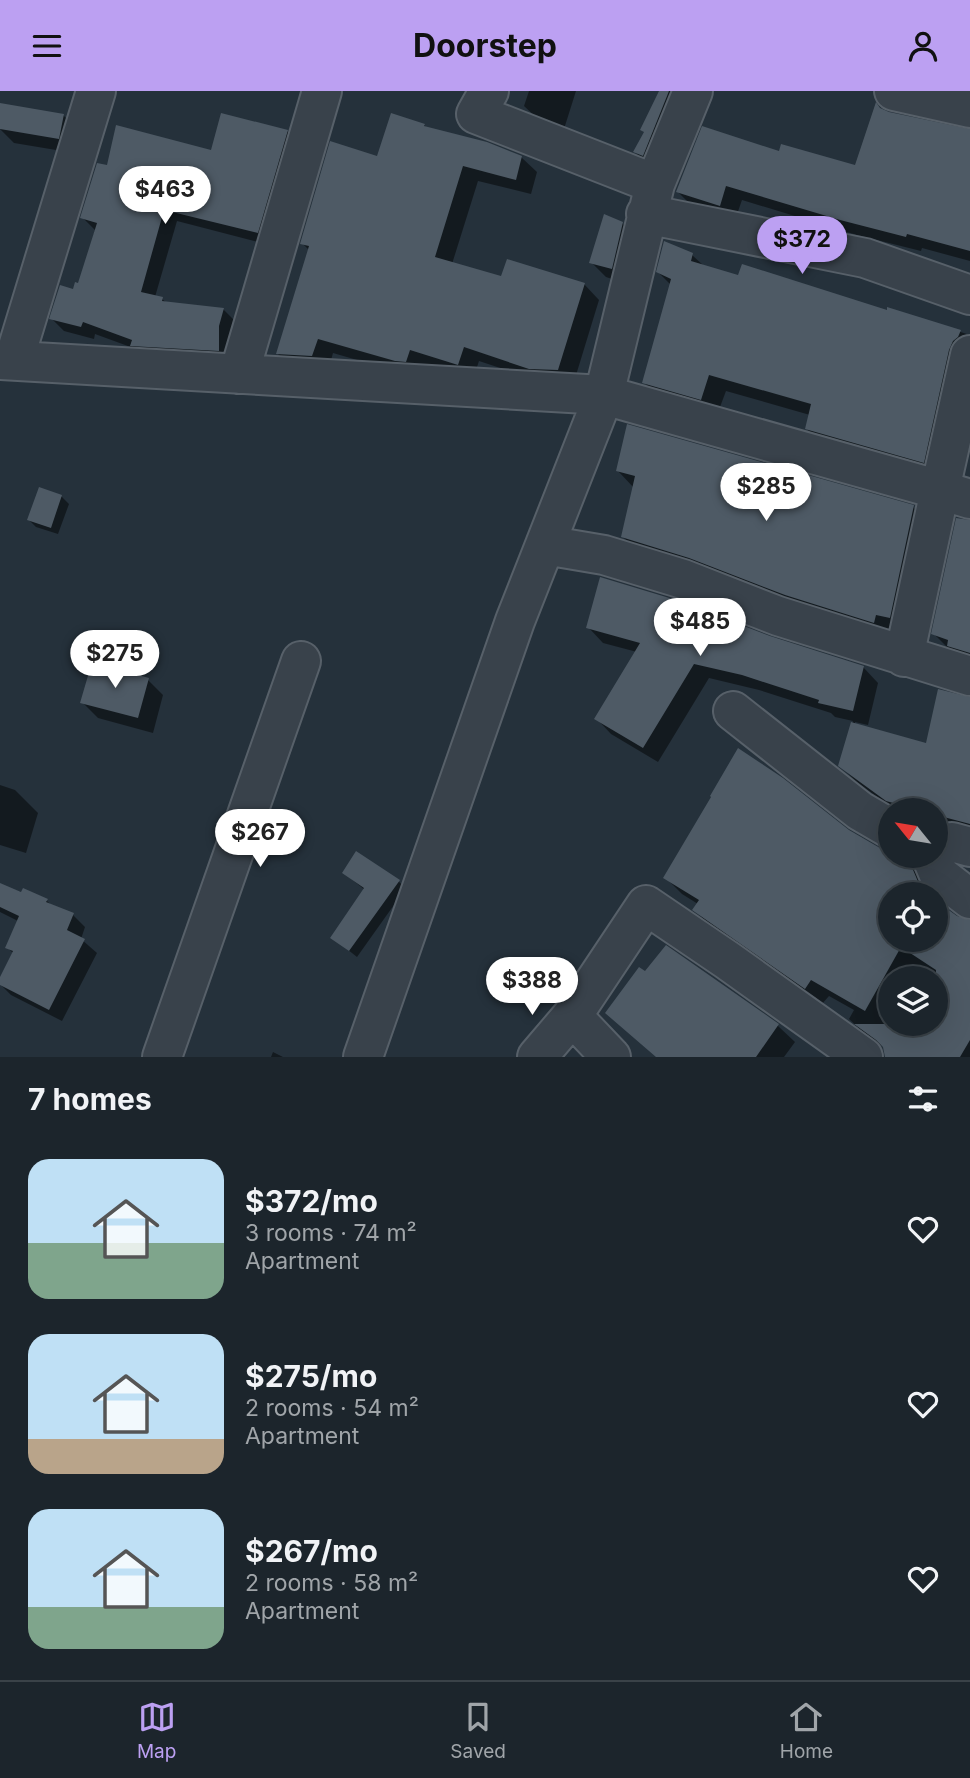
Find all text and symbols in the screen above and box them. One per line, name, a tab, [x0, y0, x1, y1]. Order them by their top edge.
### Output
text: Doorstep	[413, 26, 557, 65]
icon: menu	[28, 27, 66, 65]
icon: person	[904, 27, 942, 65]
pin: $463	[124, 167, 206, 226]
text: $463	[135, 175, 195, 203]
pin: $372	[761, 216, 843, 276]
text: $372	[773, 225, 831, 253]
pin: $285	[725, 463, 807, 523]
text: $285	[736, 472, 796, 500]
pin: $485	[659, 599, 741, 658]
text: $485	[670, 607, 730, 635]
pin: $275	[74, 631, 156, 690]
text: $275	[86, 639, 144, 667]
north arrow	[878, 798, 948, 868]
map controls	[878, 798, 948, 1036]
pin: $267	[219, 809, 301, 869]
text: $267	[231, 818, 289, 846]
button: locate	[878, 882, 948, 952]
pin: $388	[491, 957, 573, 1017]
text: $388	[502, 966, 562, 994]
button: layers	[878, 966, 948, 1036]
icon: filters	[904, 1080, 942, 1118]
text: 7 homes	[28, 1081, 152, 1117]
text: $372/mo	[245, 1183, 378, 1219]
icon: home	[84, 1187, 168, 1271]
icon: heart	[904, 1210, 942, 1248]
text: 3 rooms · 74 m²	[245, 1219, 417, 1247]
text: Apartment	[245, 1247, 359, 1275]
text: $275/mo	[245, 1358, 377, 1394]
icon: home	[84, 1362, 168, 1446]
icon: heart	[904, 1385, 942, 1423]
text: 2 rooms · 54 m²	[245, 1394, 419, 1422]
text: Apartment	[245, 1422, 359, 1450]
text: $267/mo	[245, 1533, 378, 1569]
icon: home	[84, 1537, 168, 1621]
icon: heart	[904, 1560, 942, 1598]
text: 2 rooms · 58 m²	[245, 1569, 418, 1597]
text: Apartment	[245, 1597, 359, 1625]
tab: Map	[137, 1698, 176, 1763]
tab: Saved	[450, 1698, 506, 1763]
tab: Home	[780, 1698, 833, 1763]

